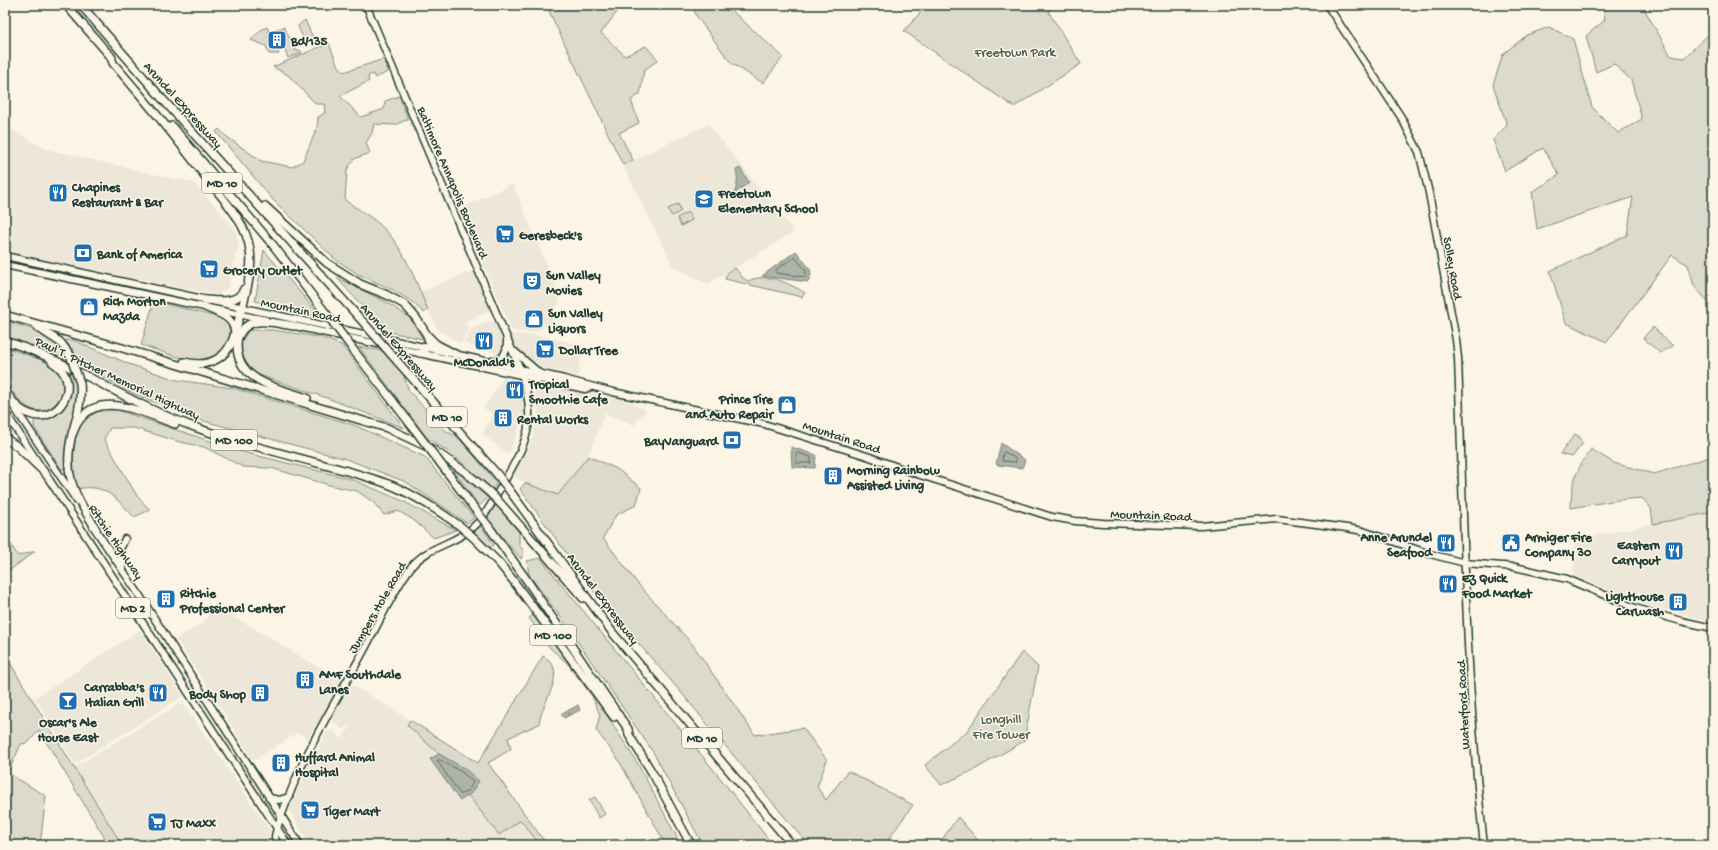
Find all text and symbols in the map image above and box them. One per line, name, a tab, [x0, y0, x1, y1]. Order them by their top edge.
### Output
building icon: Bd/135	[266, 29, 288, 51]
place label: Bd/135	[290, 35, 327, 50]
park label: Freetown Park	[974, 46, 1057, 61]
street label: Arundel Expressway	[140, 60, 225, 152]
street label: Baltimore Annapolis Boulevard	[412, 104, 491, 262]
road number: MD 10	[202, 173, 242, 193]
place label: Chapines Restaurant & Bar	[71, 181, 164, 211]
restaurant icon: Chapines Restaurant & Bar	[47, 182, 69, 204]
place label: Freetown Elementary School	[717, 187, 818, 217]
school or university icon: Freetown Elementary School	[693, 188, 715, 210]
supermarket icon: Geresbeck's	[494, 223, 516, 245]
place label: Geresbeck's	[519, 229, 583, 244]
street label: Solley Road	[1439, 236, 1465, 302]
bank icon: Bank of America	[72, 242, 94, 264]
place label: Bank of America	[96, 247, 183, 263]
supermarket icon: Grocery Outlet	[198, 258, 220, 280]
place label: Grocery Outlet	[223, 264, 304, 279]
place label: Sun Valley Movies	[546, 269, 601, 299]
theatre icon: Sun Valley Movies	[521, 270, 543, 292]
place label: Rich Morton Mazda	[102, 295, 167, 325]
shop icon: Rich Morton Mazda	[78, 296, 100, 318]
street label: Mountain Road	[259, 296, 343, 327]
street label: Arundel Expressway	[356, 301, 440, 395]
place label: Sun Valley Liquors	[548, 307, 603, 337]
shop icon: Sun Valley Liquors	[523, 308, 545, 330]
restaurant icon: McDonald's	[473, 330, 495, 352]
street label: Paul T. Pitcher Memorial Highway	[31, 334, 202, 424]
supermarket icon: Dollar Tree	[534, 338, 556, 360]
place label: Dollar Tree	[558, 344, 619, 359]
place label: McDonald's	[454, 356, 516, 371]
place label: Tropical Smoothie Cafe	[528, 378, 609, 408]
restaurant icon: Tropical Smoothie Cafe	[504, 379, 526, 401]
place label: Prince Tire and Auto Repair	[684, 393, 774, 424]
shop icon: Prince Tire and Auto Repair	[776, 394, 798, 416]
road number: MD 10	[427, 407, 467, 427]
building icon: Rental Works	[492, 407, 514, 429]
place label: Rental Works	[516, 413, 589, 428]
street label: Mountain Road	[800, 419, 883, 458]
bank icon: BayVanguard	[721, 429, 743, 451]
road number: MD 100	[211, 430, 257, 450]
place label: BayVanguard	[643, 435, 719, 450]
place label: Morning Rainbow Assisted Living	[846, 464, 941, 494]
building icon: Morning Rainbow Assisted Living	[822, 465, 844, 487]
street label: Ritchie Highway	[84, 502, 146, 583]
street label: Mountain Road	[1110, 508, 1193, 525]
place label: Anne Arundel Seafood	[1359, 531, 1433, 561]
place label: Armiger Fire Company 30	[1524, 531, 1593, 562]
restaurant icon: Anne Arundel Seafood	[1435, 532, 1457, 554]
public building icon: Armiger Fire Company 30	[1500, 532, 1522, 554]
place label: Eastern Carryout	[1611, 539, 1662, 569]
restaurant icon: Eastern Carryout	[1663, 540, 1685, 562]
street label: Arundel Expressway	[563, 551, 642, 649]
street label: Jumpers Hole Road	[346, 559, 411, 657]
place label: Ez Quick Food Market	[1461, 572, 1533, 602]
restaurant icon: Ez Quick Food Market	[1437, 573, 1459, 595]
place label: Ritchie Professional Center	[179, 587, 286, 617]
building icon: Ritchie Professional Center	[155, 588, 177, 610]
place label: Lighthouse Carwash	[1605, 590, 1665, 620]
building icon: Lighthouse Carwash	[1667, 591, 1689, 613]
road number: MD 2	[116, 598, 150, 618]
road number: MD 100	[530, 625, 576, 645]
street label: Waterford Road	[1455, 659, 1474, 750]
place label: AMF Southdale Lanes	[318, 668, 402, 698]
building icon: AMF Southdale Lanes	[294, 669, 316, 691]
place label: Carrabba's Italian Grill	[83, 681, 145, 711]
restaurant icon: Carrabba's Italian Grill	[147, 682, 169, 704]
building icon: Body Shop	[249, 682, 271, 704]
place label: Body Shop	[188, 688, 247, 704]
bar icon: Oscar's Ale House East	[57, 690, 79, 712]
park label: Longhill Fire Tower	[971, 713, 1031, 743]
place label: Oscar's Ale House East	[38, 716, 100, 746]
road number: MD 10	[682, 728, 722, 748]
place label: Huffard Animal Hospital	[295, 750, 375, 782]
building icon: Huffard Animal Hospital	[270, 752, 292, 774]
supermarket icon: Tiger Mart	[299, 799, 321, 821]
place label: Tiger Mart	[323, 805, 381, 820]
supermarket icon: TJ Maxx	[146, 811, 168, 833]
place label: TJ Maxx	[170, 817, 216, 832]

